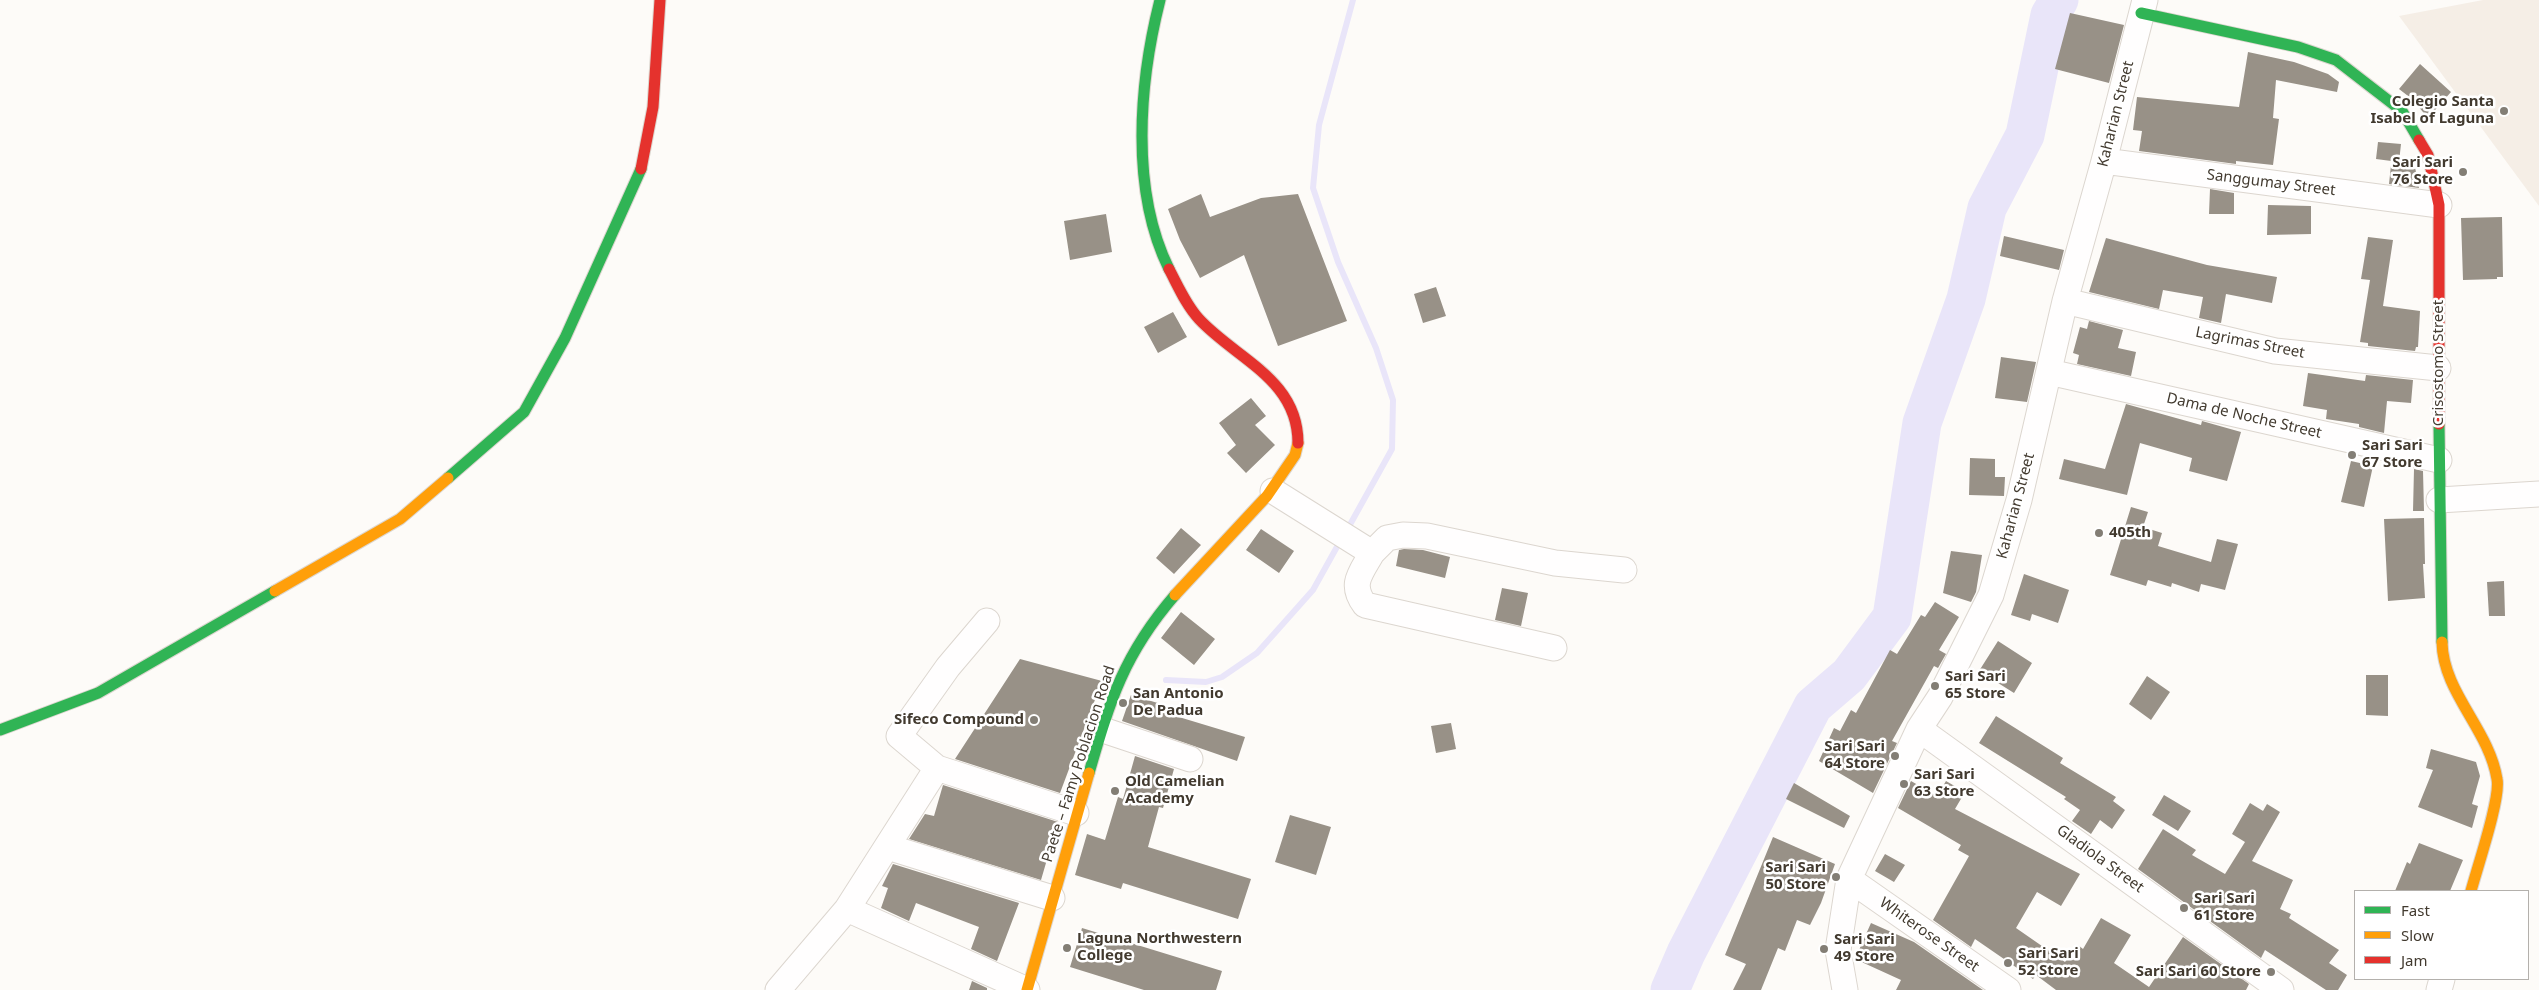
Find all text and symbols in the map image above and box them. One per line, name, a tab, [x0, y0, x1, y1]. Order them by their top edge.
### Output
street label: Kaharian Street	[2094, 59, 2138, 169]
place label: Colegio Santa Isabel of Laguna	[2370, 93, 2494, 128]
marker: Colegio Santa Isabel of Laguna	[2498, 105, 2510, 117]
place label: Sari Sari 76 Store	[2392, 154, 2453, 189]
street label: Sanggumay Street	[2206, 166, 2336, 200]
marker: Sari Sari 76 Store	[2457, 166, 2469, 178]
street label: Crisostomo Street	[2430, 300, 2448, 426]
street label: Lagrimas Street	[2194, 324, 2306, 362]
street label: Dama de Noche Street	[2165, 389, 2323, 443]
place label: Sari Sari 67 Store	[2362, 437, 2423, 472]
marker: Sari Sari 67 Store	[2346, 449, 2358, 461]
street label: Kaharian Street	[1993, 451, 2039, 561]
place label: 405th	[2109, 524, 2151, 542]
marker: 405th	[2093, 527, 2105, 539]
street label: Paete – Famy Poblacion Road	[1039, 663, 1119, 865]
place label: Sari Sari 65 Store	[1945, 668, 2006, 703]
marker: Sari Sari 65 Store	[1929, 680, 1941, 692]
place label: San Antonio De Padua	[1133, 685, 1224, 720]
marker: San Antonio De Padua	[1117, 697, 1129, 709]
place label: Sifeco Compound	[894, 711, 1024, 729]
marker: Sifeco Compound	[1028, 714, 1040, 726]
place label: Sari Sari 64 Store	[1824, 738, 1885, 773]
marker: Sari Sari 64 Store	[1889, 750, 1901, 762]
place label: Sari Sari 63 Store	[1914, 766, 1975, 801]
place label: Old Camelian Academy	[1125, 773, 1225, 808]
marker: Sari Sari 63 Store	[1898, 778, 1910, 790]
marker: Old Camelian Academy	[1109, 785, 1121, 797]
street label: Gladiola Street	[2053, 821, 2147, 897]
place label: Sari Sari 50 Store	[1765, 859, 1826, 894]
marker: Sari Sari 50 Store	[1830, 871, 1842, 883]
place label: Sari Sari 61 Store	[2194, 890, 2255, 925]
legend	[2354, 890, 2529, 980]
street label: Whiterose Street	[1876, 894, 1982, 976]
text: Fast	[2401, 900, 2430, 920]
marker: Sari Sari 61 Store	[2178, 902, 2190, 914]
text: Slow	[2401, 925, 2434, 945]
place label: Laguna Northwestern College	[1077, 930, 1242, 965]
place label: Sari Sari 49 Store	[1834, 931, 1895, 966]
marker: Laguna Northwestern College	[1061, 942, 1073, 954]
marker: Sari Sari 49 Store	[1818, 943, 1830, 955]
place label: Sari Sari 52 Store	[2018, 945, 2079, 980]
text: Jam	[2401, 950, 2428, 970]
marker: Sari Sari 52 Store	[2002, 957, 2014, 969]
place label: Sari Sari 60 Store	[2136, 963, 2261, 981]
marker: Sari Sari 60 Store	[2265, 966, 2277, 978]

